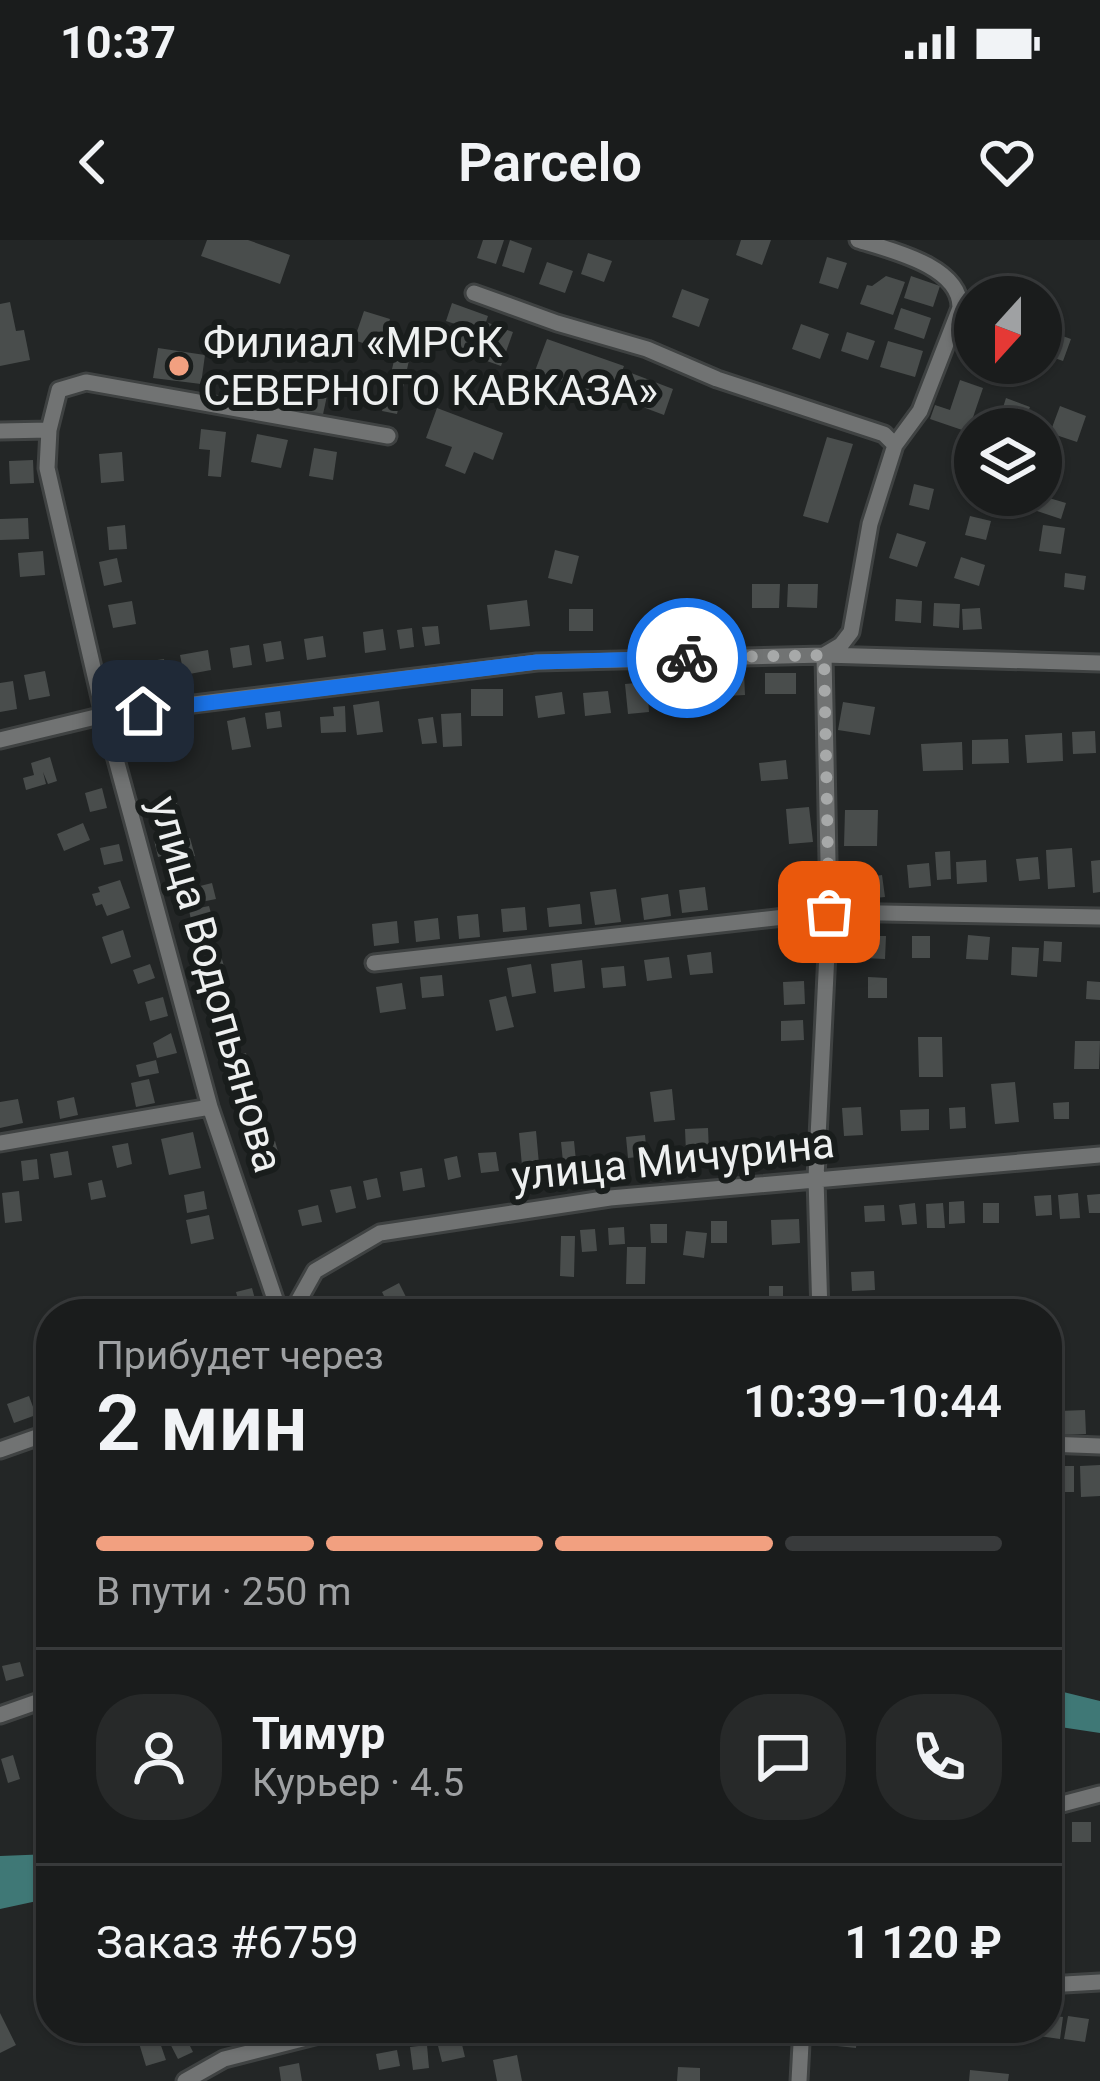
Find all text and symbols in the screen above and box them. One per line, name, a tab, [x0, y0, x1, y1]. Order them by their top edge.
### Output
text: 10:37	[60, 16, 176, 69]
icon: back	[60, 129, 126, 195]
icon: heart	[974, 129, 1040, 195]
text: Parcelo	[458, 131, 642, 194]
north arrow	[954, 276, 1062, 384]
map controls	[954, 276, 1062, 516]
place label: Филиал «МРСК СЕВЕРНОГО КАВКАЗА»	[203, 318, 658, 415]
marker: Филиал «МРСК СЕВЕРНОГО КАВКАЗА»	[166, 353, 192, 379]
button: layers	[954, 408, 1062, 516]
courier	[627, 598, 747, 718]
icon: bike	[654, 625, 720, 691]
pin	[92, 660, 194, 762]
icon: home	[110, 678, 176, 744]
street label: улица Водопьянова	[139, 791, 294, 1178]
pin	[778, 861, 880, 963]
icon: bag	[796, 879, 862, 945]
street label: улица Мичурина	[509, 1118, 837, 1201]
text: Прибудет через	[96, 1333, 384, 1379]
text: 10:39–10:44	[743, 1375, 1002, 1428]
text: 2 мин	[96, 1378, 308, 1469]
text: В пути · 250 m	[96, 1569, 351, 1615]
button: person	[96, 1694, 222, 1820]
button: chat	[720, 1694, 846, 1820]
button: phone	[876, 1694, 1002, 1820]
text: Тимур	[252, 1707, 385, 1760]
text: Курьер · 4.5	[252, 1760, 464, 1806]
text: Заказ #6759	[96, 1916, 359, 1969]
text: 1 120 ₽	[845, 1916, 1002, 1969]

